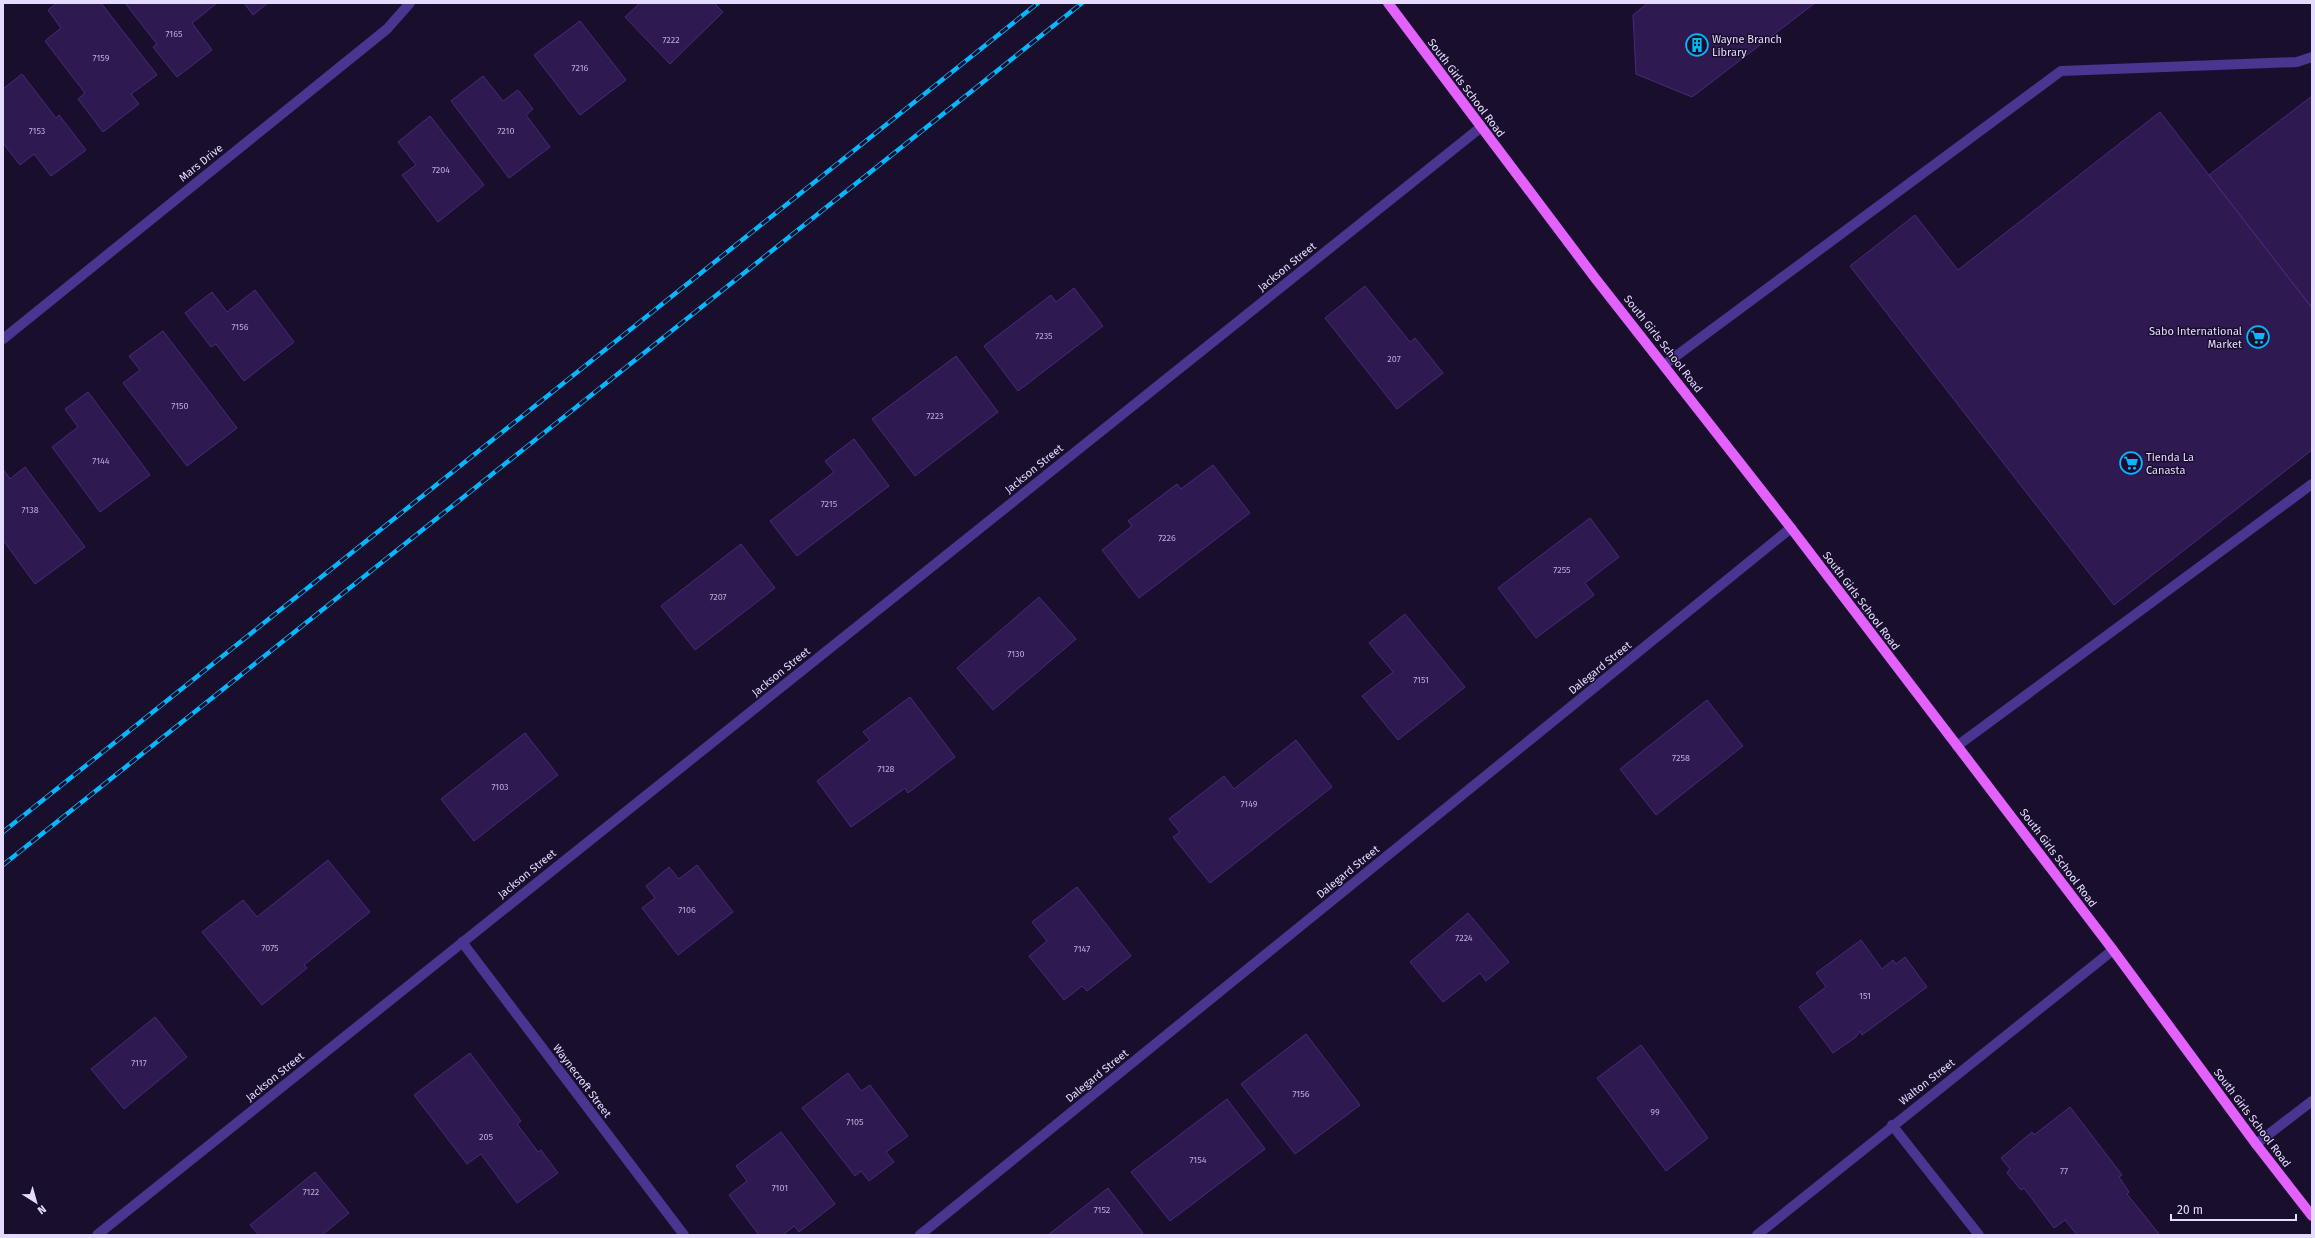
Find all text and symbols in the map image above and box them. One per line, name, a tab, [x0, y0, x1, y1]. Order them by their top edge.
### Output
house number: 7165	[166, 29, 183, 39]
building icon: Wayne Branch Library	[1684, 32, 1710, 58]
place label: Wayne Branch Library	[1712, 33, 1782, 59]
house number: 7222	[662, 35, 680, 45]
street label: South Girls School Road	[1425, 36, 1507, 140]
house number: 7159	[93, 53, 110, 63]
house number: 7216	[572, 63, 589, 73]
house number: 7153	[29, 126, 45, 136]
house number: 7210	[497, 126, 515, 136]
street label: Mars Drive	[177, 141, 225, 185]
house number: 7204	[432, 165, 450, 175]
street label: Jackson Street	[1255, 240, 1319, 294]
street label: South Girls School Road	[1621, 293, 1705, 395]
house number: 7156	[231, 322, 249, 332]
supermarket icon: Sabo International Market	[2245, 324, 2271, 350]
place label: Sabo International Market	[2149, 325, 2242, 351]
house number: 7235	[1035, 331, 1053, 341]
house number: 207	[1387, 354, 1401, 364]
house number: 7150	[171, 401, 189, 411]
house number: 7223	[926, 411, 944, 421]
street label: Jackson Street	[1002, 442, 1066, 496]
supermarket icon: Tienda La Canasta	[2118, 450, 2144, 476]
place label: Tienda La Canasta	[2146, 451, 2194, 477]
house number: 7144	[92, 456, 110, 466]
house number: 7215	[821, 499, 838, 509]
house number: 7138	[21, 505, 39, 515]
house number: 7226	[1158, 533, 1176, 543]
street label: South Girls School Road	[1820, 549, 1902, 653]
house number: 7255	[1553, 565, 1571, 575]
house number: 7207	[709, 592, 727, 602]
street label: Dalegard Street	[1566, 639, 1634, 697]
street label: Jackson Street	[749, 645, 813, 699]
house number: 7130	[1007, 649, 1025, 659]
house number: 7151	[1413, 675, 1429, 685]
house number: 7258	[1672, 753, 1690, 763]
house number: 7128	[877, 764, 895, 774]
house number: 7103	[491, 782, 509, 792]
house number: 7149	[1240, 799, 1258, 809]
street label: South Girls School Road	[2017, 806, 2099, 910]
street label: Dalegard Street	[1314, 843, 1382, 901]
street label: Jackson Street	[495, 847, 559, 901]
house number: 7106	[678, 905, 696, 915]
house number: 7224	[1455, 933, 1473, 943]
house number: 7075	[261, 943, 279, 953]
house number: 7147	[1074, 944, 1090, 954]
house number: 151	[1859, 991, 1871, 1001]
street label: Waynecroft Street	[550, 1042, 614, 1120]
street label: Dalegard Street	[1063, 1047, 1131, 1105]
street label: Jackson Street	[243, 1050, 307, 1104]
street label: Walton Street	[1896, 1056, 1958, 1108]
house number: 7117	[131, 1058, 147, 1068]
street label: South Girls School Road	[2211, 1066, 2293, 1170]
house number: 7156	[1292, 1089, 1310, 1099]
house number: 99	[1650, 1107, 1660, 1117]
house number: 7105	[846, 1117, 864, 1127]
house number: 205	[479, 1132, 493, 1142]
house number: 7154	[1189, 1155, 1207, 1165]
house number: 77	[2060, 1166, 2068, 1176]
north arrow	[16, 1182, 56, 1222]
house number: 7101	[772, 1183, 788, 1193]
house number: 7122	[303, 1187, 319, 1197]
scale bar	[2171, 1196, 2296, 1222]
text: N	[35, 1202, 49, 1217]
text: 20 m	[2177, 1203, 2203, 1217]
house number: 7152	[1094, 1205, 1110, 1215]

